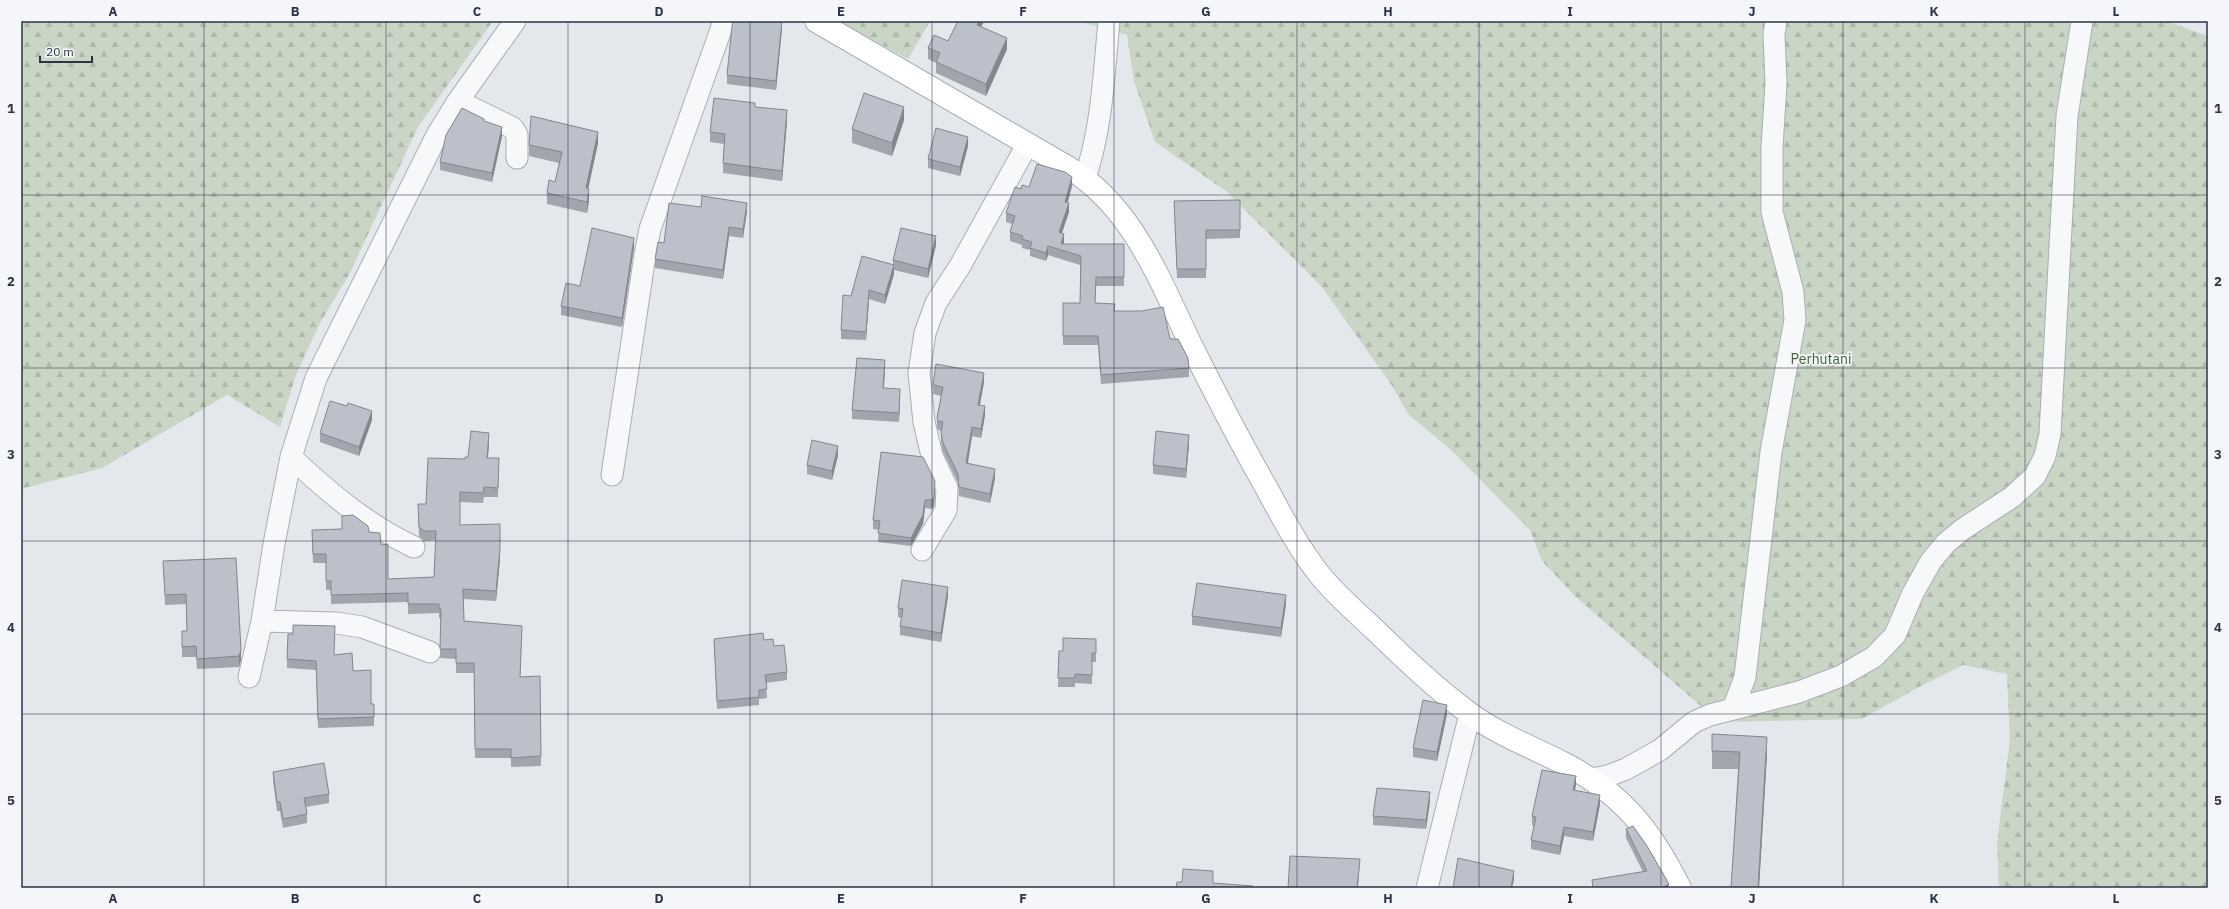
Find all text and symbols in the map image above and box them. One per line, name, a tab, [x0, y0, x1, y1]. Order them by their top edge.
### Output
text: A	[109, 3, 118, 20]
text: B	[291, 3, 300, 20]
text: C	[473, 3, 482, 20]
text: D	[654, 3, 664, 20]
text: E	[837, 3, 845, 20]
text: F	[1019, 3, 1027, 20]
text: G	[1201, 3, 1211, 20]
text: H	[1383, 3, 1393, 20]
text: I	[1567, 3, 1573, 20]
text: J	[1748, 3, 1756, 20]
text: K	[1929, 3, 1939, 20]
text: L	[2113, 3, 2120, 20]
scale bar	[40, 38, 92, 64]
text: 20 m	[46, 44, 74, 59]
text: 1	[7, 100, 15, 117]
text: 1	[2214, 100, 2222, 117]
text: 2	[7, 273, 15, 290]
text: 2	[2214, 273, 2222, 290]
park label: Perhutani	[1791, 350, 1851, 368]
text: 3	[7, 446, 15, 463]
text: 3	[2214, 446, 2222, 463]
text: 4	[7, 619, 15, 636]
text: 4	[2214, 619, 2222, 636]
text: 5	[7, 792, 15, 809]
text: 5	[2214, 792, 2222, 809]
text: A	[109, 890, 118, 907]
text: B	[291, 890, 300, 907]
text: C	[473, 890, 482, 907]
text: D	[654, 890, 664, 907]
text: E	[837, 890, 845, 907]
text: F	[1019, 890, 1027, 907]
text: G	[1201, 890, 1211, 907]
text: H	[1383, 890, 1393, 907]
text: I	[1567, 890, 1573, 907]
text: J	[1748, 890, 1756, 907]
text: K	[1929, 890, 1939, 907]
text: L	[2113, 890, 2120, 907]

